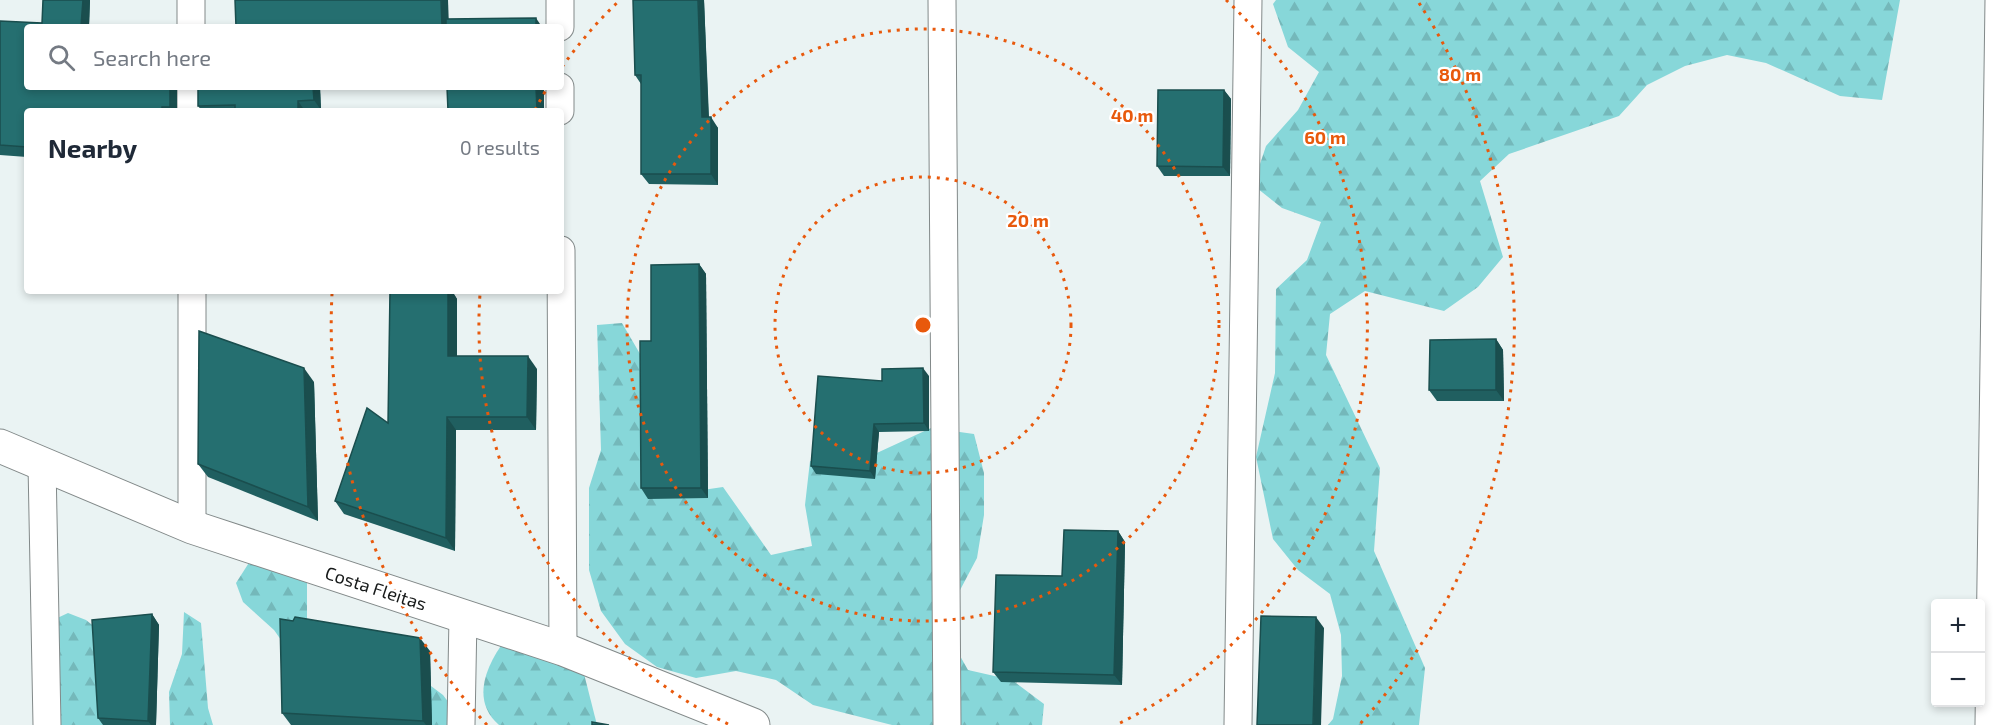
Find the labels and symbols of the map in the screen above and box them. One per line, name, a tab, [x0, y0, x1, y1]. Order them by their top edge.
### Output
text: 80 m	[1439, 63, 1481, 85]
text: 40 m	[1111, 104, 1153, 126]
text: 60 m	[1304, 126, 1346, 148]
text: 20 m	[1007, 209, 1049, 231]
centre of rings	[913, 315, 933, 335]
street label: Costa Fleitas	[322, 561, 430, 615]

